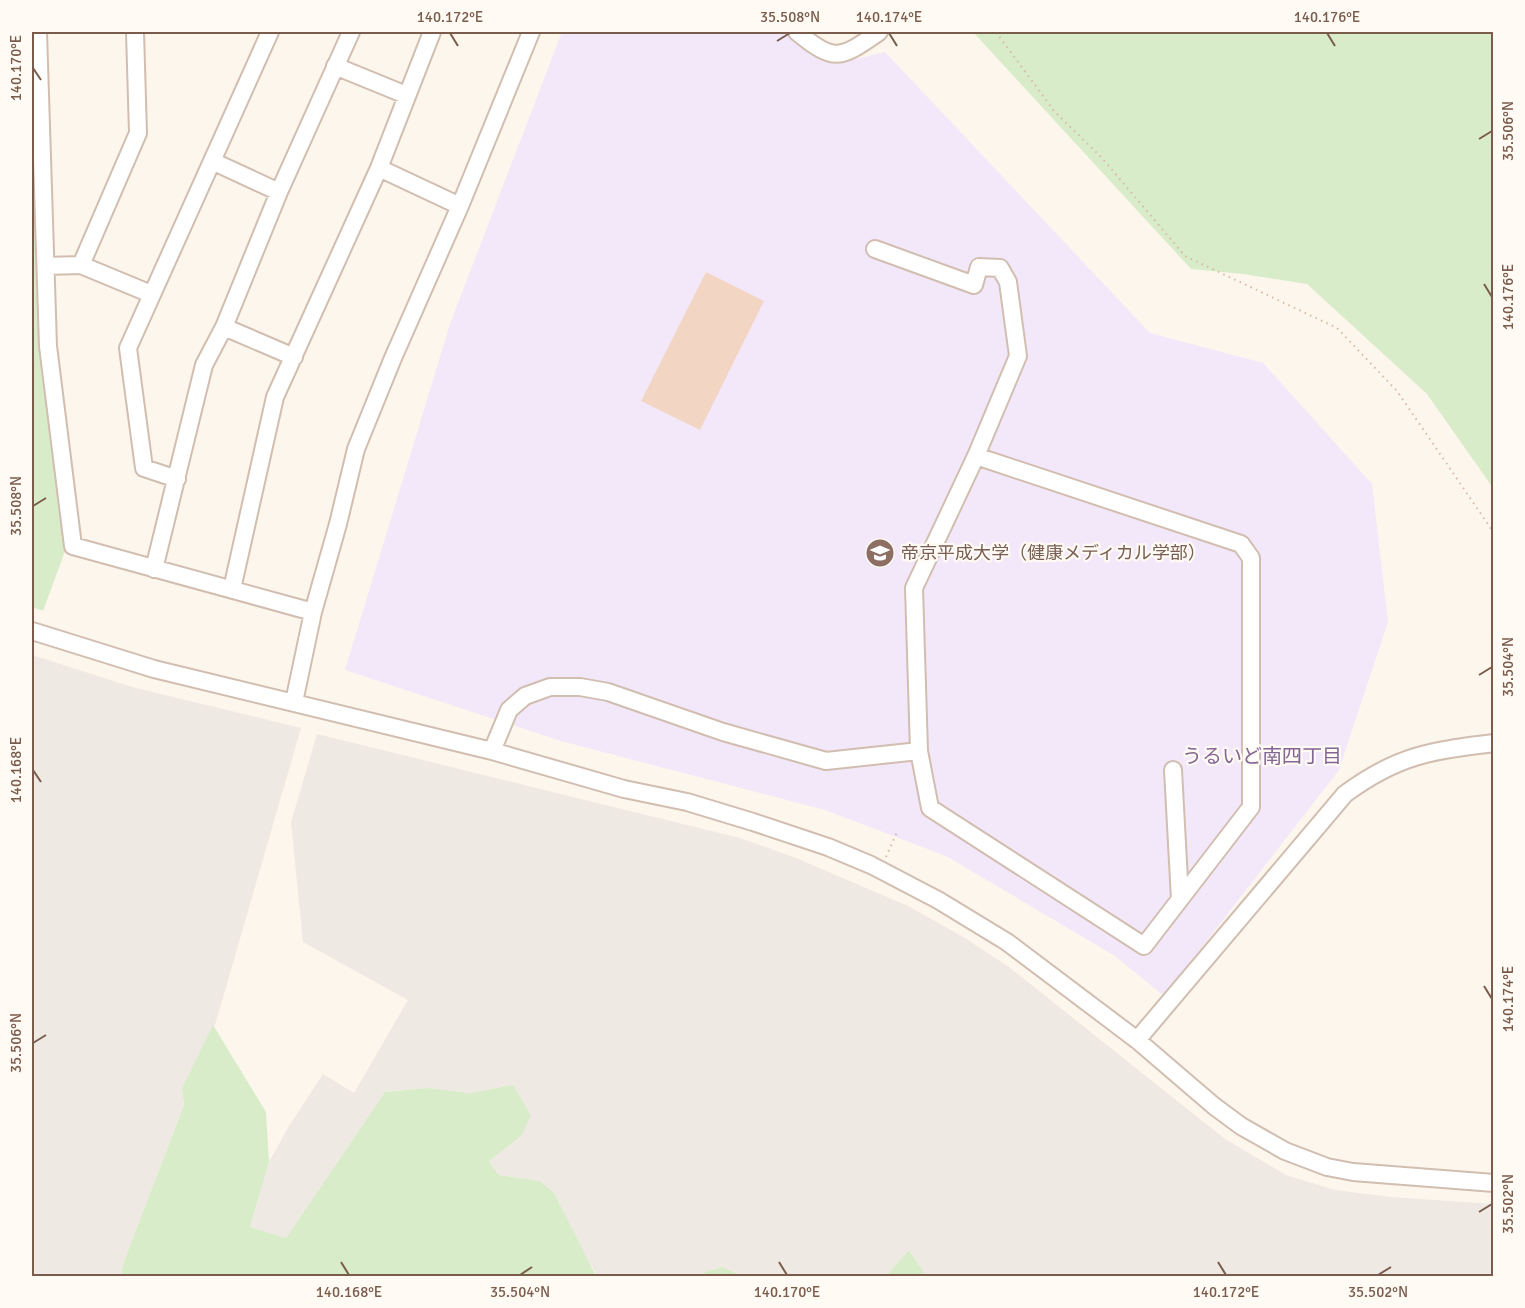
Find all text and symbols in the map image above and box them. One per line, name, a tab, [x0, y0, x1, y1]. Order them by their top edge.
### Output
text: 140.172°E	[417, 8, 483, 26]
text: 35.508°N	[760, 8, 820, 26]
text: 140.174°E	[856, 8, 922, 26]
text: 140.176°E	[1294, 8, 1360, 26]
text: 140.170°E	[7, 35, 25, 101]
text: 35.506°N	[1499, 101, 1517, 161]
text: 140.176°E	[1499, 264, 1517, 330]
text: 35.508°N	[7, 476, 25, 536]
school or university icon: 帝京平成大学（健康メディカル学部）	[864, 537, 896, 569]
place label: 帝京平成大学（健康メディカル学部）	[901, 542, 1206, 564]
text: 35.504°N	[1499, 637, 1517, 697]
text: 140.168°E	[7, 737, 25, 803]
district label: うるいど南四丁目	[1182, 744, 1342, 769]
text: 140.174°E	[1499, 966, 1517, 1032]
text: 35.506°N	[7, 1013, 25, 1073]
text: 35.502°N	[1499, 1174, 1517, 1234]
text: 140.168°E	[316, 1283, 382, 1301]
text: 35.504°N	[490, 1283, 550, 1301]
text: 140.170°E	[754, 1283, 820, 1301]
text: 140.172°E	[1193, 1283, 1259, 1301]
text: 35.502°N	[1348, 1283, 1408, 1301]

